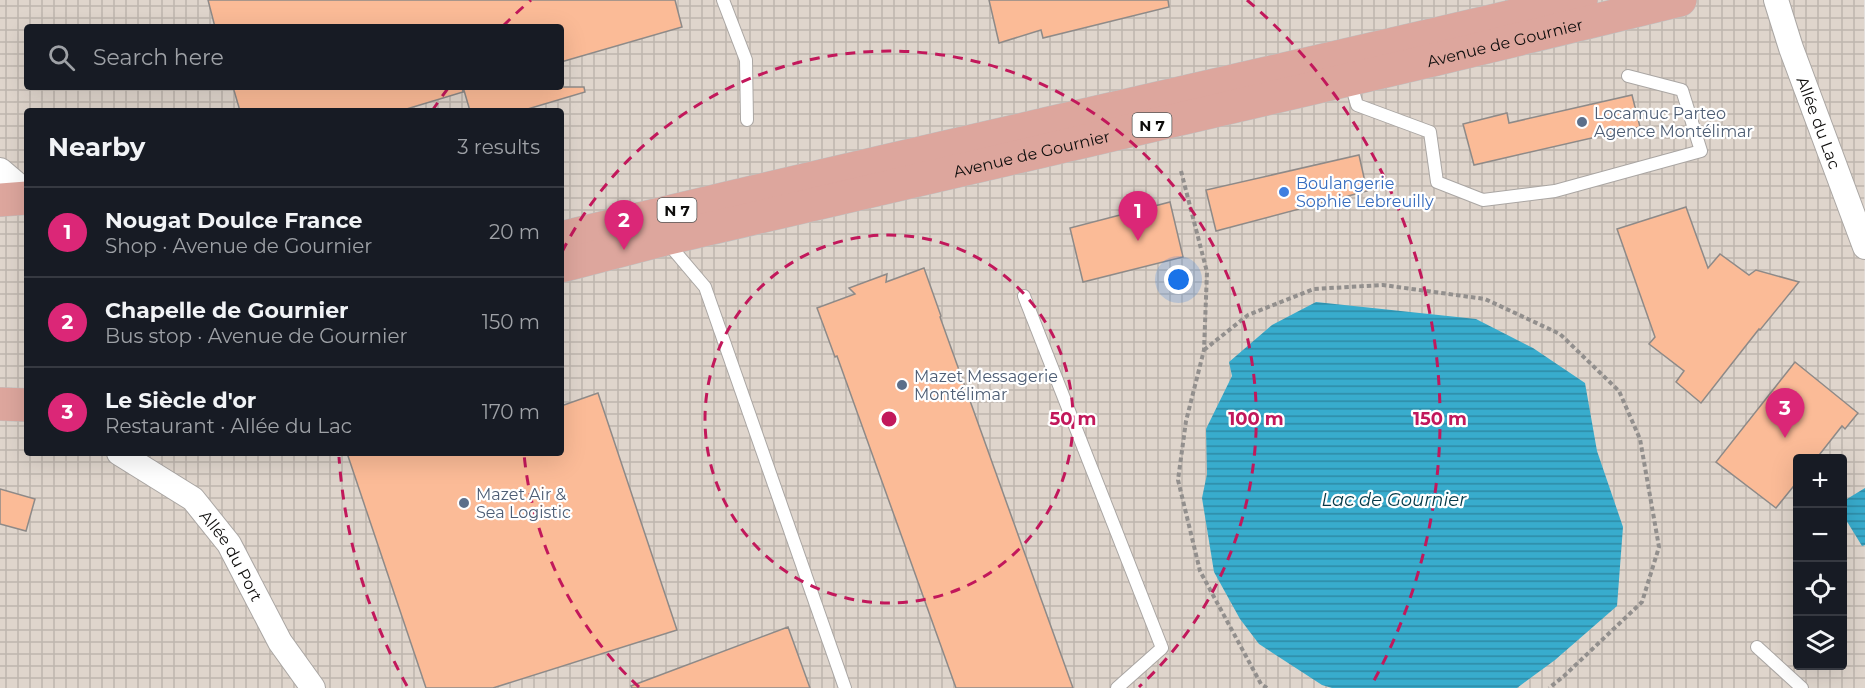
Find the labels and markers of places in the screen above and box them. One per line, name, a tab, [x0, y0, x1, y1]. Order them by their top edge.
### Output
place label: Locamuc Parteo Agence Montélimar	[1594, 104, 1753, 141]
marker: Locamuc Parteo Agence Montélimar	[1575, 115, 1589, 129]
place label: Boulangerie Sophie Lebreuilly	[1296, 174, 1434, 211]
marker: Boulangerie Sophie Lebreuilly	[1277, 185, 1291, 199]
pin: 1	[1118, 192, 1158, 241]
pin: 2	[604, 200, 644, 250]
place label: Mazet Messagerie Montélimar	[914, 367, 1058, 404]
marker: Mazet Messagerie Montélimar	[895, 378, 909, 392]
pin: 3	[1766, 388, 1804, 438]
centre of rings	[879, 409, 899, 429]
place label: Mazet Air & Sea Logistic	[476, 485, 571, 522]
marker: Mazet Air & Sea Logistic	[457, 496, 471, 510]

